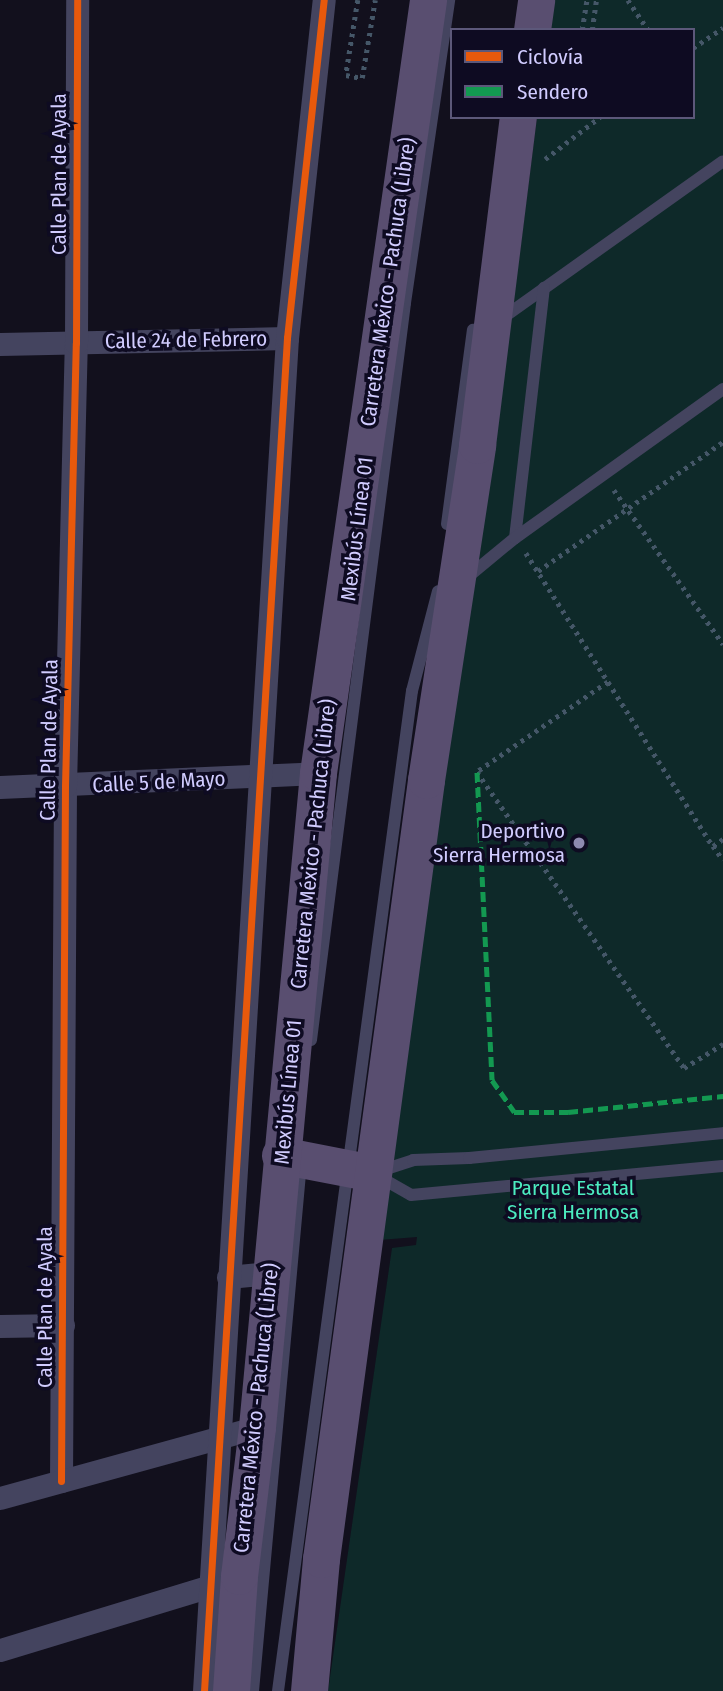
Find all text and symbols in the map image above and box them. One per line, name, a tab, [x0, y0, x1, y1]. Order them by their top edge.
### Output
legend	[450, 28, 695, 119]
text: Ciclovía	[517, 44, 583, 70]
text: Sendero	[517, 79, 588, 105]
street label: Calle Plan de Ayala	[46, 93, 72, 255]
street label: Carretera México - Pachuca (Libre)	[355, 136, 421, 428]
street label: Calle 24 de Febrero	[105, 326, 267, 354]
street label: Mexibús Línea 01	[336, 455, 378, 603]
street label: Calle Plan de Ayala	[35, 659, 63, 821]
street label: Carretera México - Pachuca (Libre)	[285, 698, 341, 990]
street label: Calle 5 de Mayo	[92, 766, 226, 798]
place label: Deportivo Sierra Hermosa	[433, 818, 565, 868]
marker: Deportivo Sierra Hermosa	[571, 835, 587, 851]
street label: Mexibús Línea 01	[269, 1019, 307, 1165]
park label: Parque Estatal Sierra Hermosa	[507, 1175, 639, 1225]
street label: Calle Plan de Ayala	[32, 1226, 58, 1388]
street label: Carretera México - Pachuca (Libre)	[228, 1262, 284, 1554]

